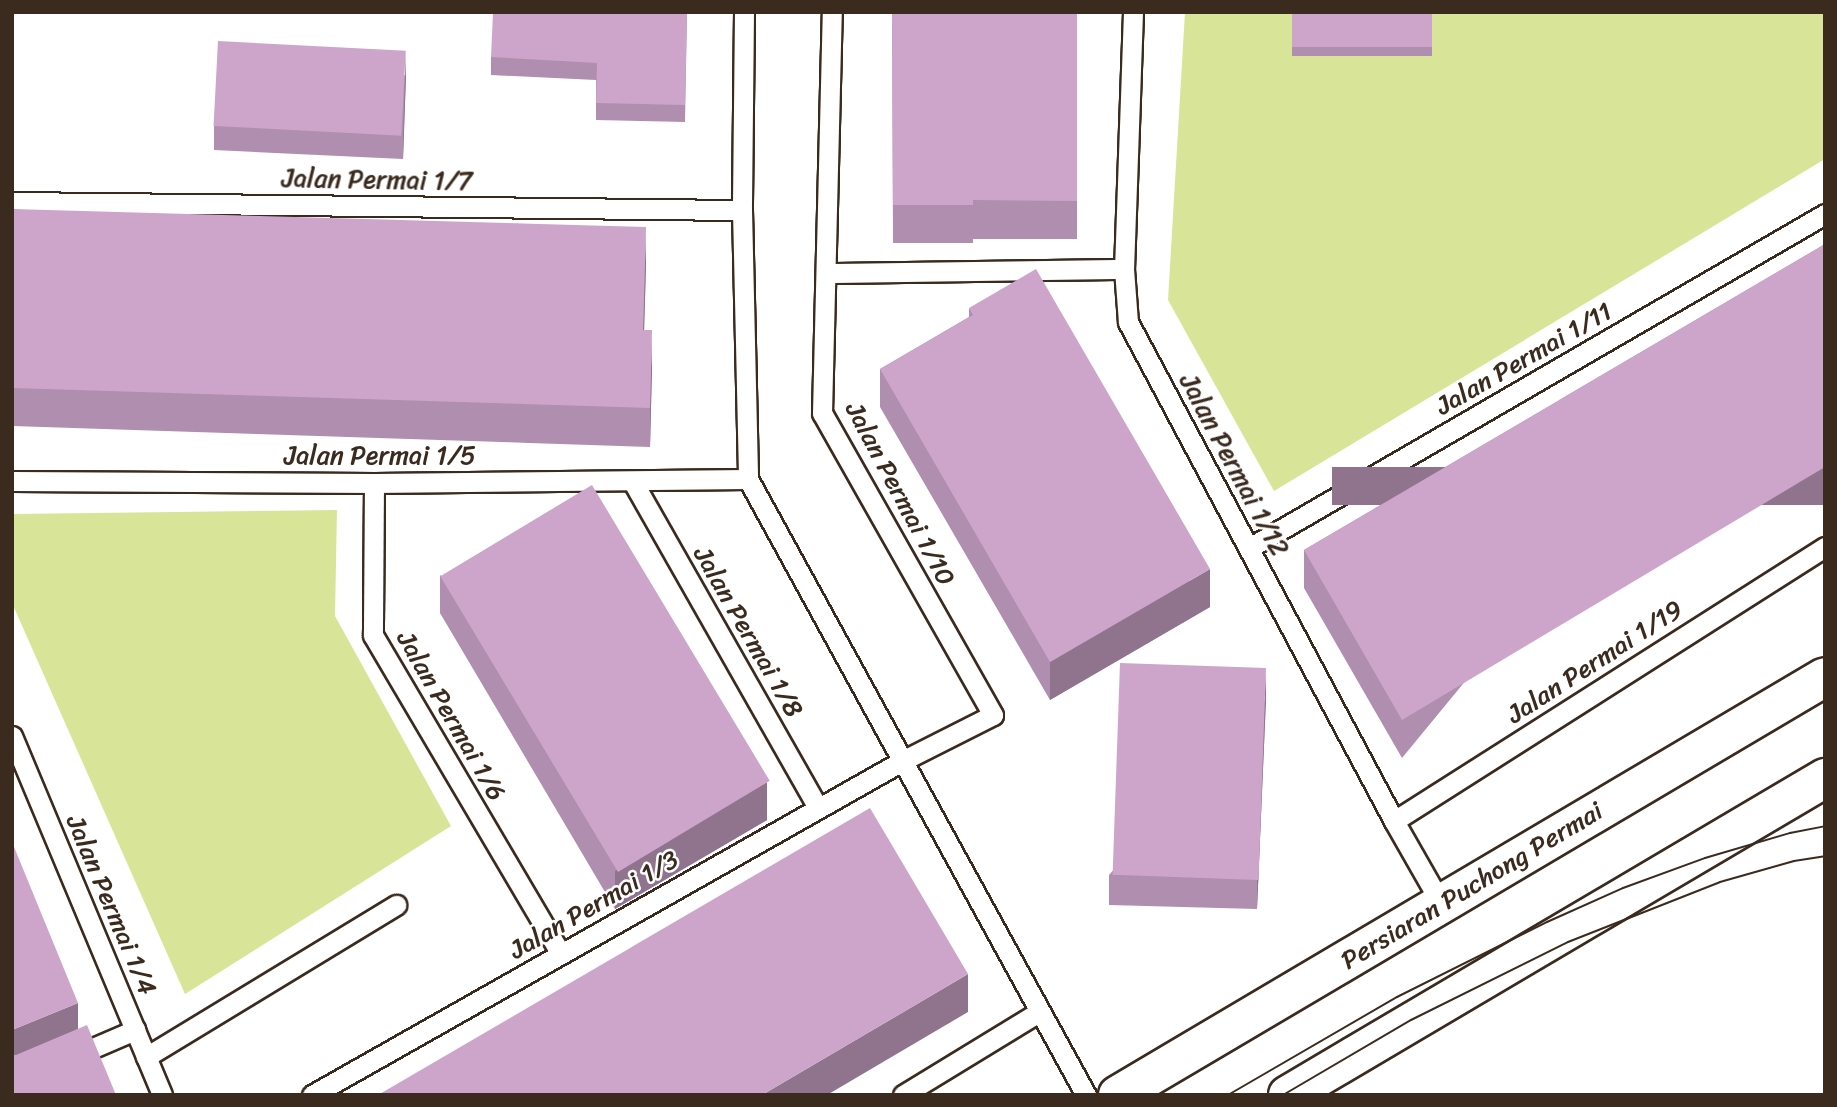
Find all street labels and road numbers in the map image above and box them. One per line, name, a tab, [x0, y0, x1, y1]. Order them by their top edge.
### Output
street label: Jalan Permai 1/7	[281, 163, 473, 197]
street label: Jalan Permai 1/11	[1430, 296, 1618, 422]
street label: Jalan Permai 1/12	[1172, 368, 1296, 562]
street label: Jalan Permai 1/10	[838, 396, 962, 592]
street label: Jalan Permai 1/5	[283, 440, 477, 472]
street label: Jalan Permai 1/8	[686, 541, 810, 723]
street label: Jalan Permai 1/19	[1501, 593, 1689, 731]
street label: Jalan Permai 1/6	[389, 625, 513, 807]
street label: Persiaran Puchong Permai	[1335, 795, 1609, 977]
street label: Jalan Permai 1/4	[59, 810, 163, 1000]
street label: Jalan Permai 1/3	[503, 844, 685, 966]

